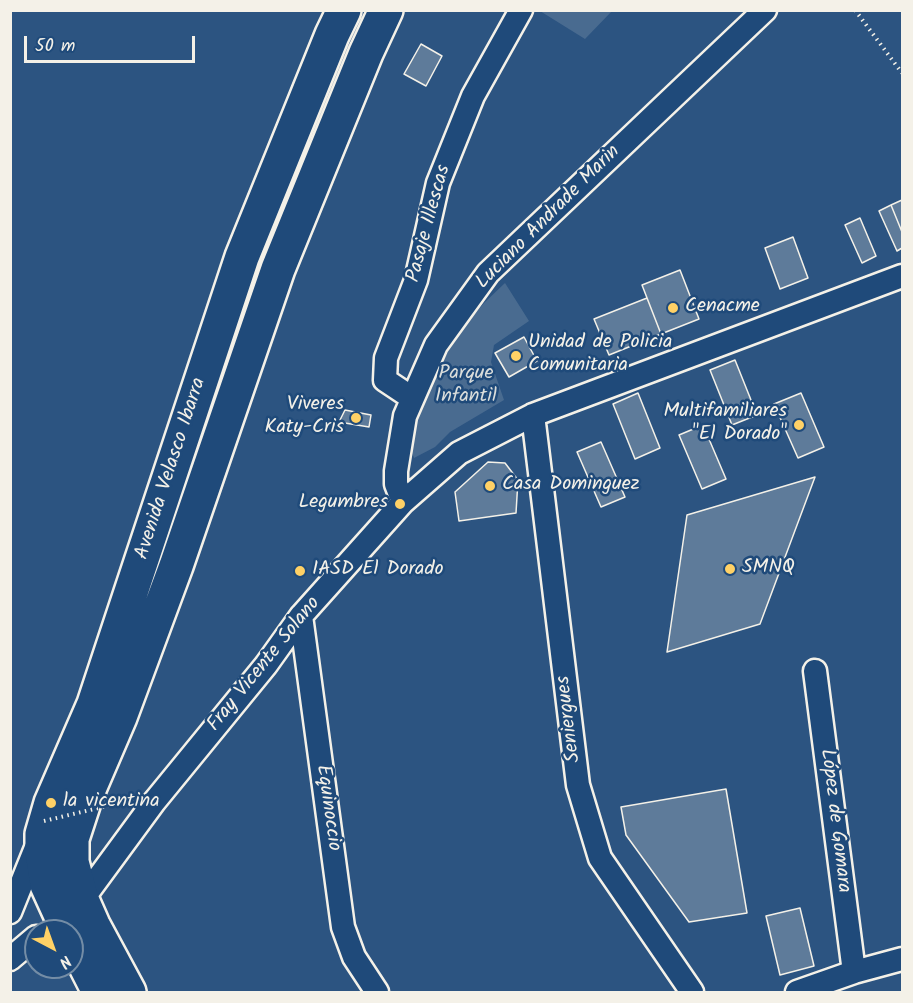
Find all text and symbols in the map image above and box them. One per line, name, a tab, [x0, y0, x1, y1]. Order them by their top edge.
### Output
scale bar	[27, 24, 198, 62]
text: 50 m	[35, 32, 75, 61]
street label: Luciano Andrade Marin	[472, 141, 626, 295]
street label: Pasaje Illescas	[403, 163, 457, 285]
place label: Cenacme	[685, 296, 760, 320]
marker: Cenacme	[666, 301, 680, 315]
place label: Unidad de Policia Comunitaria	[528, 332, 672, 379]
marker: Unidad de Policia Comunitaria	[509, 349, 523, 363]
park label: Parque Infantil	[435, 363, 497, 410]
street label: Avenida Velasco Ibarra	[131, 375, 213, 563]
place label: Viveres Katy-Cris	[265, 394, 344, 441]
place label: Multifamiliares "El Dorado"	[663, 401, 787, 448]
marker: Viveres Katy-Cris	[349, 411, 363, 425]
marker: Multifamiliares "El Dorado"	[792, 418, 806, 432]
place label: Casa Dominguez	[502, 474, 639, 498]
marker: Casa Dominguez	[483, 479, 497, 493]
place label: Legumbres	[298, 492, 388, 516]
marker: Legumbres	[393, 497, 407, 511]
place label: SMNQ	[742, 557, 795, 581]
place label: IASD El Dorado	[312, 559, 444, 583]
marker: SMNQ	[723, 562, 737, 576]
marker: IASD El Dorado	[293, 564, 307, 578]
street label: Fray Vicente Solano	[203, 593, 327, 737]
street label: Seniergues	[553, 674, 587, 764]
street label: López de Gomara	[813, 748, 855, 894]
street label: Equinoccio	[309, 763, 345, 853]
place label: la vicentina	[63, 791, 160, 815]
marker: la vicentina	[44, 796, 58, 810]
north arrow	[24, 919, 84, 979]
text: N	[53, 949, 77, 974]

